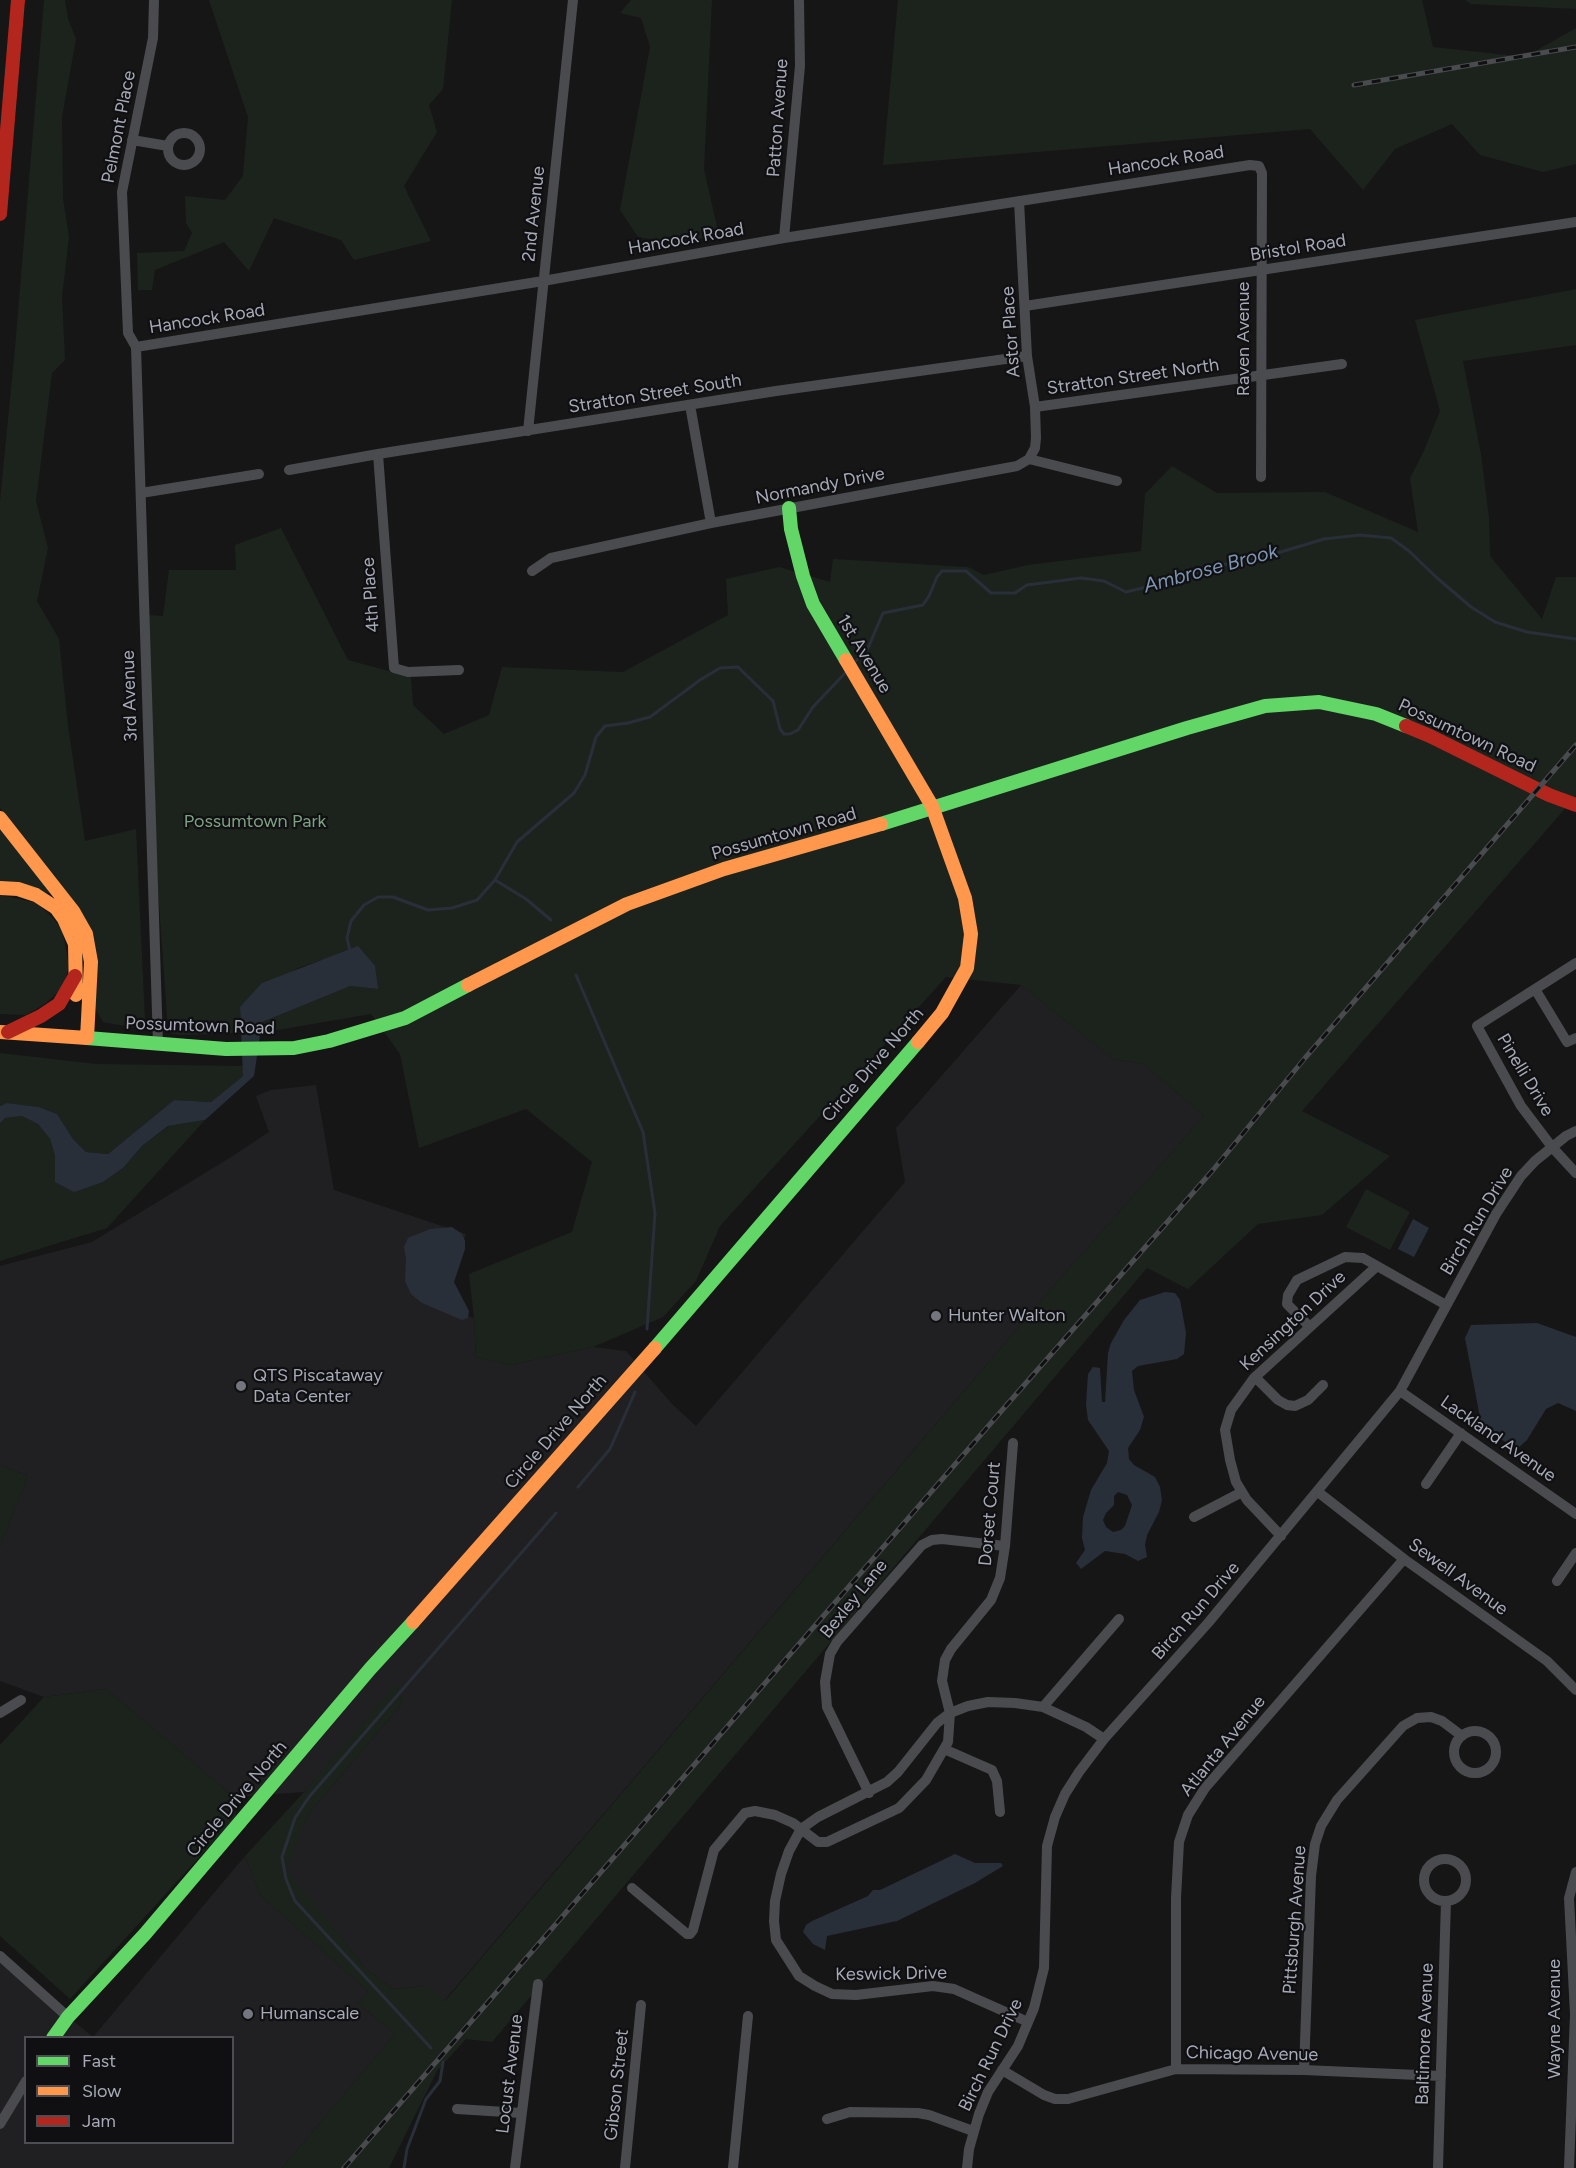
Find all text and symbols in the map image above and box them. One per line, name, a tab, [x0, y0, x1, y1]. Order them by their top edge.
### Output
street label: Patton Avenue	[763, 58, 793, 178]
street label: Pelmont Place	[98, 69, 140, 185]
street label: Hancock Road	[1106, 141, 1226, 181]
street label: 2nd Avenue	[518, 165, 550, 263]
street label: Hancock Road	[626, 218, 746, 260]
street label: Bristol Road	[1249, 230, 1347, 266]
street label: Raven Avenue	[1233, 282, 1255, 396]
street label: Astor Place	[997, 286, 1025, 378]
street label: Hancock Road	[147, 299, 267, 339]
street label: Stratton Street North	[1045, 354, 1221, 400]
street label: Stratton Street South	[567, 370, 743, 418]
street label: Normandy Drive	[754, 463, 886, 509]
water label: Ambrose Brook	[1141, 540, 1281, 598]
street label: 4th Place	[358, 557, 384, 633]
street label: 1st Avenue	[832, 611, 896, 697]
street label: 3rd Avenue	[118, 650, 142, 742]
street label: Possumtown Road	[1395, 695, 1539, 777]
street label: Possumtown Road	[709, 803, 859, 865]
park label: Possumtown Park	[184, 811, 326, 833]
street label: Circle Drive North	[817, 1003, 929, 1127]
street label: Possumtown Road	[125, 1013, 275, 1039]
street label: Pinelli Drive	[1492, 1030, 1558, 1120]
street label: Birch Run Drive	[1436, 1163, 1518, 1279]
street label: Kensington Drive	[1235, 1266, 1351, 1376]
place label: Hunter Walton	[948, 1305, 1066, 1327]
marker: Hunter Walton	[929, 1309, 943, 1323]
place label: QTS Piscataway Data Center	[253, 1365, 383, 1408]
street label: Circle Drive North	[500, 1370, 612, 1494]
marker: QTS Piscataway Data Center	[234, 1379, 248, 1393]
street label: Lackland Avenue	[1436, 1391, 1560, 1487]
street label: Dorset Court	[975, 1461, 1005, 1567]
street label: Sewell Avenue	[1404, 1534, 1512, 1620]
street label: Bexley Lane	[816, 1555, 892, 1643]
street label: Birch Run Drive	[1148, 1558, 1244, 1664]
street label: Atlanta Avenue	[1176, 1691, 1270, 1801]
street label: Circle Drive North	[182, 1737, 292, 1861]
street label: Pittsburgh Avenue	[1279, 1845, 1311, 1995]
street label: Wayne Avenue	[1544, 1959, 1566, 2079]
street label: Keswick Drive	[835, 1962, 947, 1986]
street label: Baltimore Avenue	[1412, 1963, 1438, 2105]
street label: Birch Run Drive	[954, 1995, 1028, 2115]
place label: Humanscale	[260, 2003, 359, 2025]
marker: Humanscale	[241, 2007, 255, 2021]
street label: Locust Avenue	[492, 2013, 528, 2135]
street label: Gibson Street	[600, 2028, 634, 2142]
legend	[24, 2036, 234, 2144]
street label: Chicago Avenue	[1186, 2042, 1318, 2066]
text: Fast	[82, 2050, 116, 2072]
text: Slow	[82, 2080, 121, 2102]
text: Jam	[82, 2110, 116, 2132]

